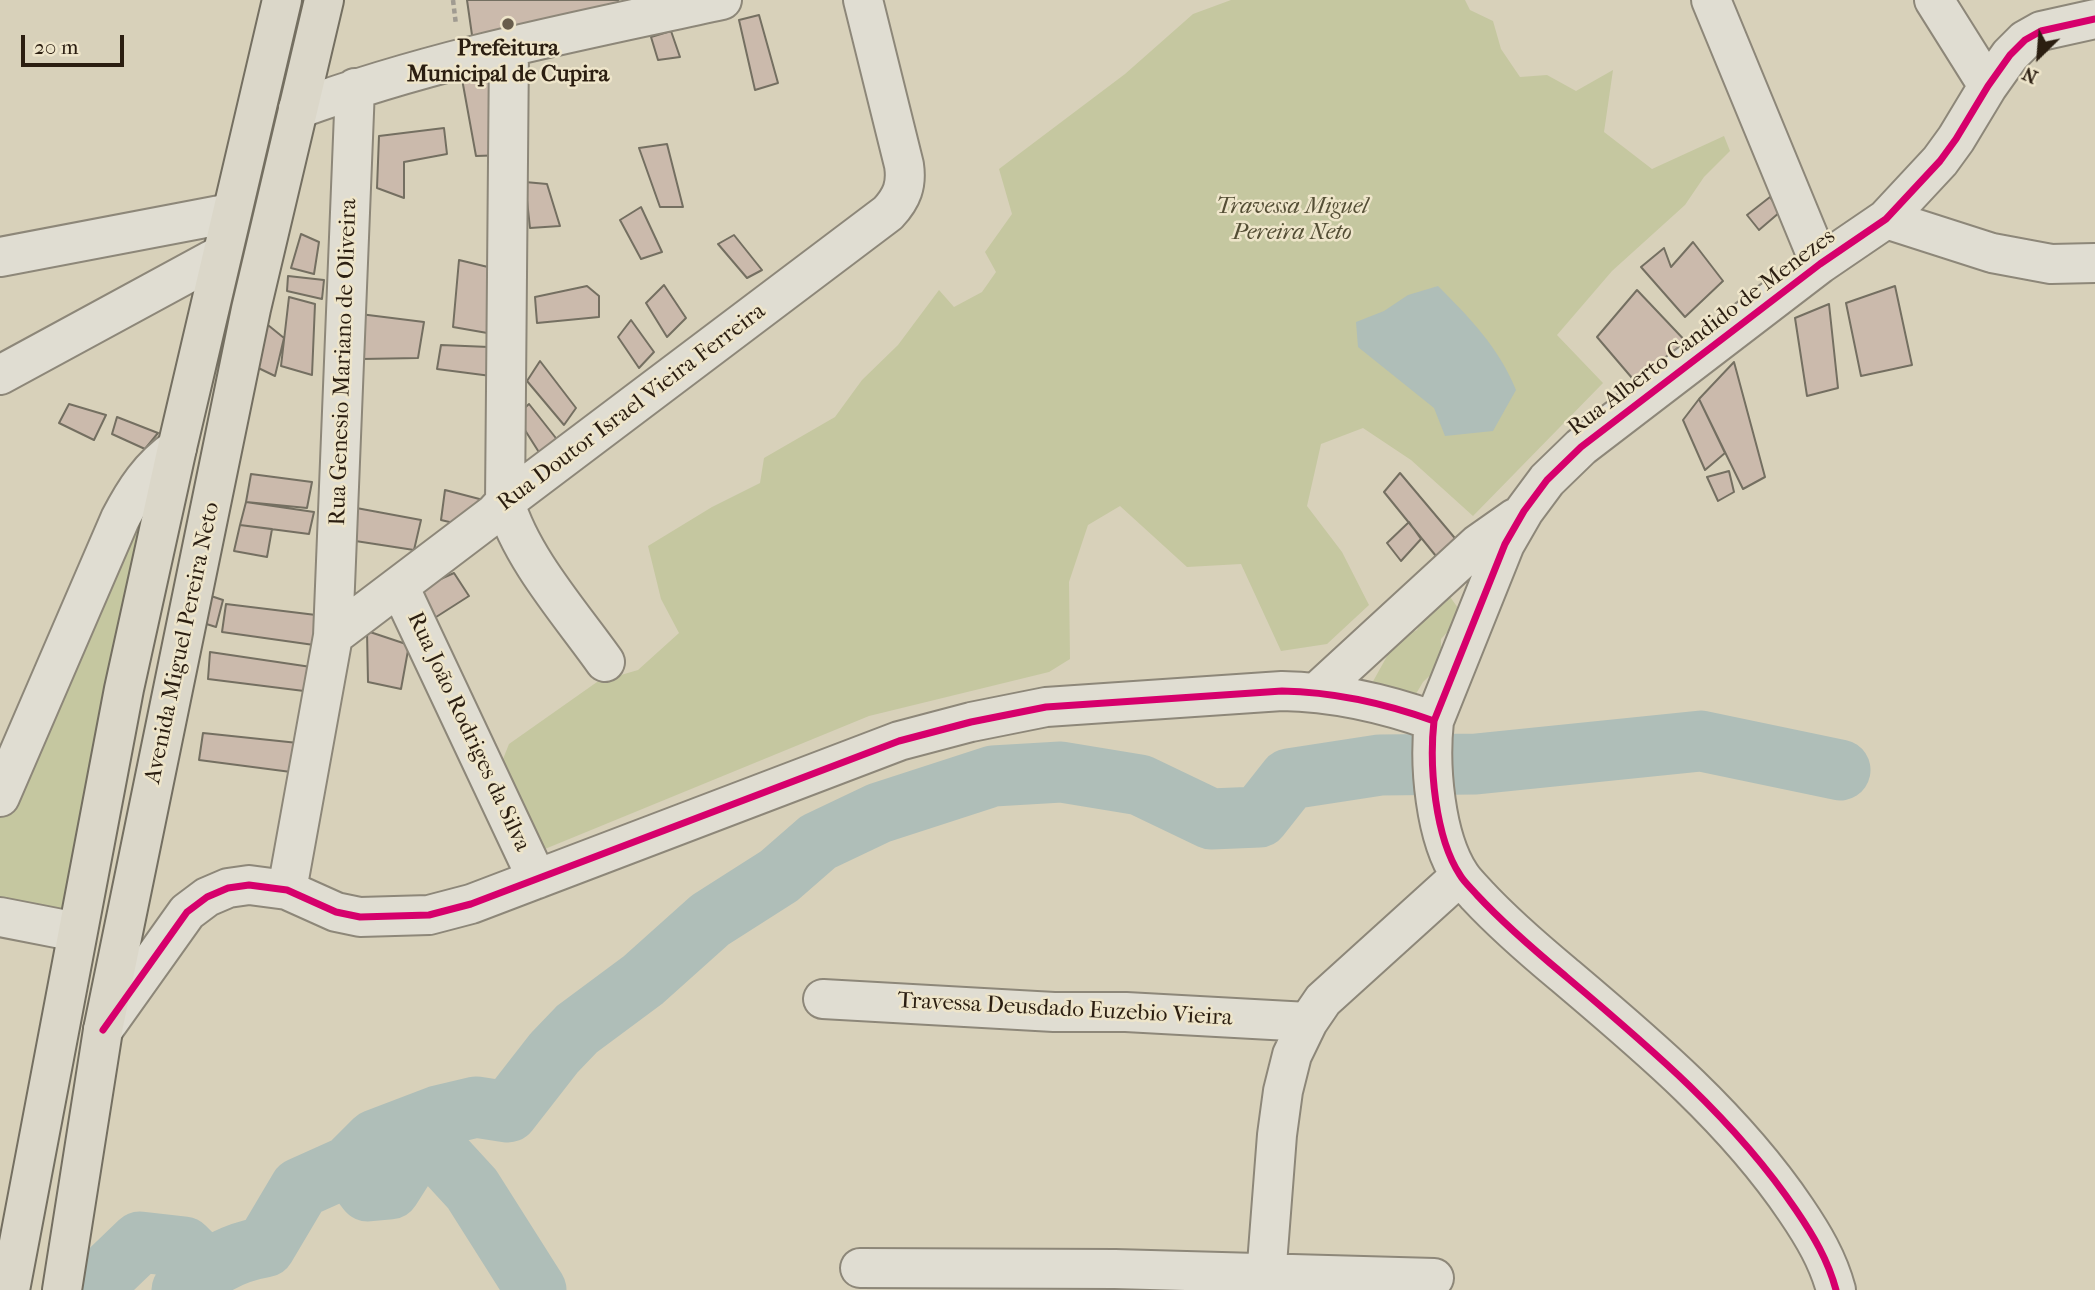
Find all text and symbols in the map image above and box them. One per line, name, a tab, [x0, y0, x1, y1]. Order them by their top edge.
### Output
marker: Prefeitura Municipal de Cupira	[500, 16, 516, 32]
scale bar	[24, 21, 128, 65]
north arrow	[2004, 21, 2074, 91]
text: 20 m	[34, 35, 78, 59]
place label: Prefeitura Municipal de Cupira	[407, 35, 609, 89]
text: N	[2019, 62, 2041, 88]
park label: Travessa Miguel Pereira Neto	[1216, 193, 1368, 247]
street label: Rua Genesio Mariano de Oliveira	[325, 198, 363, 526]
street label: Rua Alberto Candido de Menezes	[1563, 223, 1841, 443]
street label: Rua Doutor Israel Vieira Ferreira	[493, 298, 771, 518]
street label: Avenida Miguel Pereira Neto	[140, 500, 226, 786]
street label: Rua João Rodriges da Silva	[400, 608, 536, 856]
street label: Travessa Deusdado Euzebio Vieira	[897, 987, 1233, 1033]

